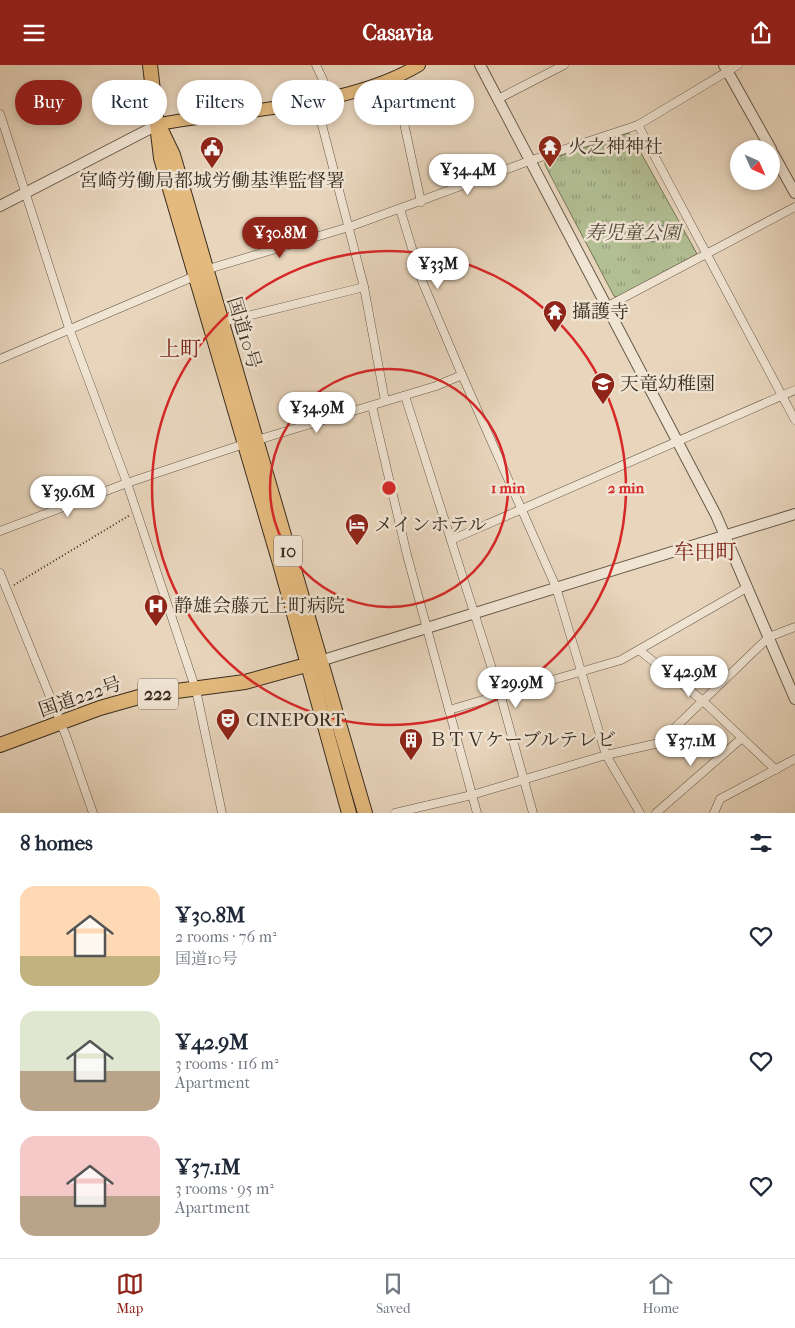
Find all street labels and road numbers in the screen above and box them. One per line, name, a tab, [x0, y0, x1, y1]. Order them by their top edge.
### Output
street label: 国道10号	[223, 294, 265, 372]
road number: 10	[274, 536, 302, 567]
street label: 国道222号	[36, 673, 124, 721]
road number: 222	[138, 679, 178, 709]

